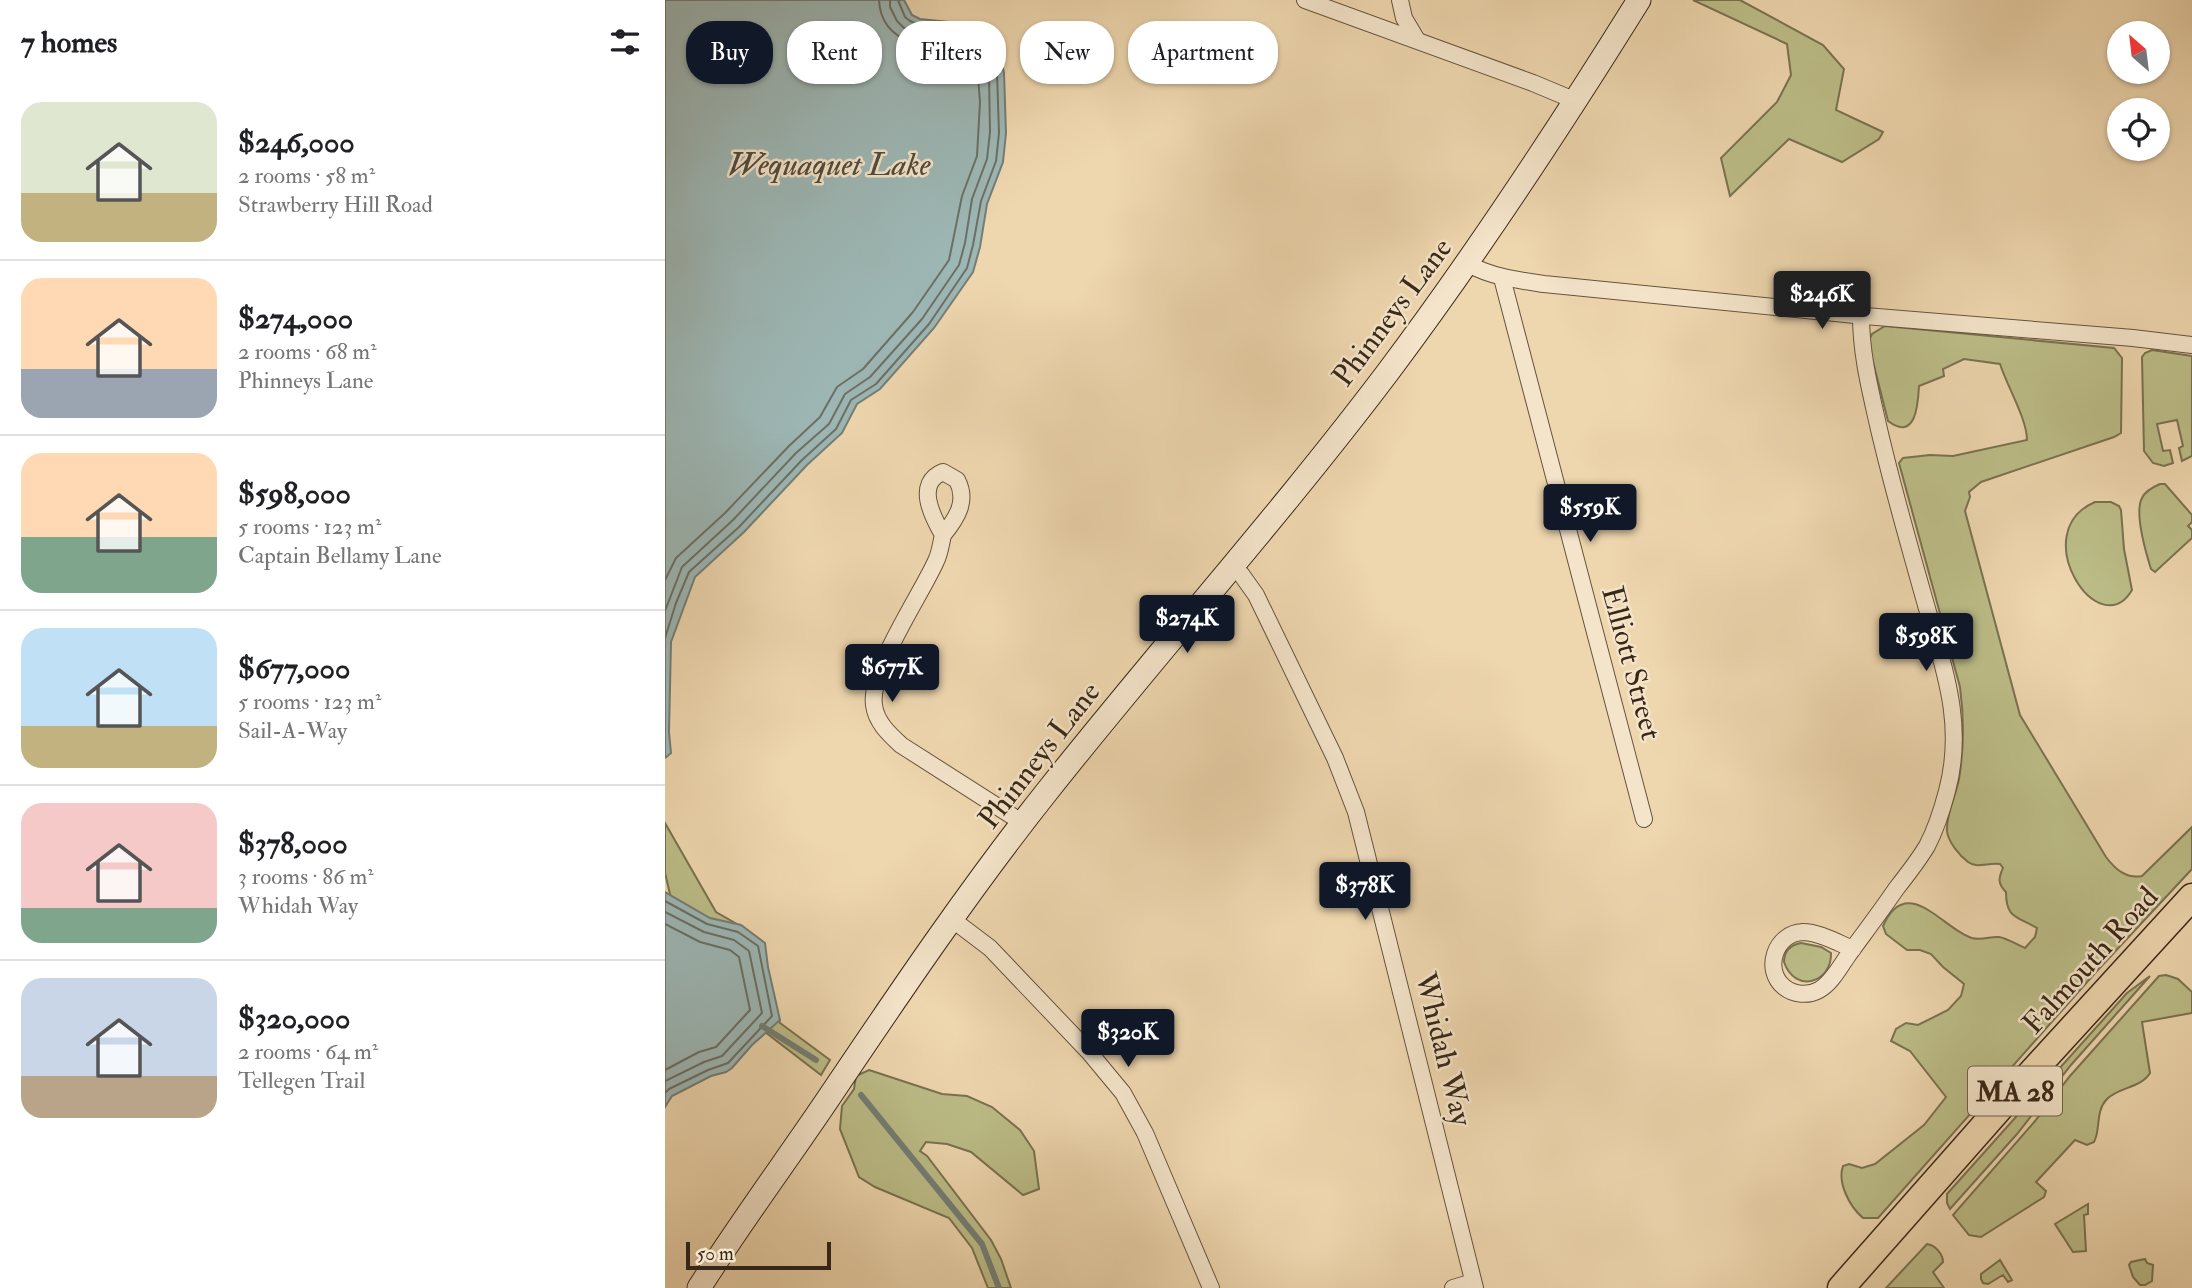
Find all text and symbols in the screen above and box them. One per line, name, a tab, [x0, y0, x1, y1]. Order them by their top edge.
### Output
chip: Buy	[686, 21, 773, 84]
chip: Rent	[787, 21, 882, 84]
chip: Filters	[896, 21, 1006, 84]
chip: New	[1020, 21, 1114, 84]
chip: Apartment	[1128, 21, 1278, 84]
north arrow	[2107, 21, 2170, 84]
map controls	[2107, 21, 2170, 161]
icon: filters	[606, 23, 644, 61]
text: 7 homes	[21, 24, 117, 61]
button: locate	[2107, 98, 2170, 161]
text: $246,000	[238, 124, 355, 161]
icon: home	[77, 130, 161, 214]
water label: Wequaquet Lake	[728, 145, 931, 185]
text: 2 rooms · 58 m²	[238, 161, 375, 190]
text: Strawberry Hill Road	[238, 190, 433, 219]
street label: Phinneys Lane	[1324, 231, 1460, 394]
pin: $246K	[1773, 272, 1871, 331]
text: $246K	[1790, 279, 1854, 308]
text: $274,000	[238, 300, 353, 337]
icon: home	[77, 306, 161, 390]
text: 2 rooms · 68 m²	[238, 337, 377, 366]
text: Phinneys Lane	[238, 366, 373, 395]
text: $598,000	[238, 475, 351, 512]
icon: home	[77, 481, 161, 565]
pin: $559K	[1541, 484, 1639, 544]
text: $559K	[1559, 492, 1621, 521]
text: 5 rooms · 123 m²	[238, 512, 381, 541]
text: Captain Bellamy Lane	[238, 541, 442, 570]
street label: Elliott Street	[1593, 582, 1670, 744]
pin: $274K	[1138, 596, 1236, 655]
text: $274K	[1155, 603, 1219, 632]
pin: $598K	[1877, 614, 1975, 673]
text: $598K	[1895, 621, 1957, 650]
pin: $677K	[843, 644, 941, 704]
text: $677,000	[238, 650, 350, 687]
text: $677K	[861, 652, 923, 681]
icon: home	[77, 656, 161, 740]
street label: Phinneys Lane	[970, 674, 1108, 836]
text: 5 rooms · 123 m²	[238, 687, 381, 716]
text: Sail-A-Way	[238, 716, 347, 745]
text: $378,000	[238, 825, 348, 862]
icon: home	[77, 831, 161, 915]
text: 3 rooms · 86 m²	[238, 862, 374, 891]
pin: $378K	[1316, 862, 1414, 922]
text: $378K	[1335, 870, 1395, 899]
street label: Falmouth Road	[2015, 879, 2166, 1042]
text: Whidah Way	[238, 891, 358, 920]
street label: Whidah Way	[1406, 968, 1481, 1130]
text: $320,000	[238, 1000, 350, 1037]
icon: home	[77, 1006, 161, 1090]
pin: $320K	[1079, 1010, 1177, 1069]
text: $320K	[1097, 1017, 1159, 1046]
text: 2 rooms · 64 m²	[238, 1037, 378, 1066]
text: Tellegen Trail	[238, 1066, 365, 1095]
road number: MA 28	[1968, 1066, 2062, 1116]
scale bar	[686, 1239, 831, 1271]
text: 50 m	[697, 1242, 734, 1266]

